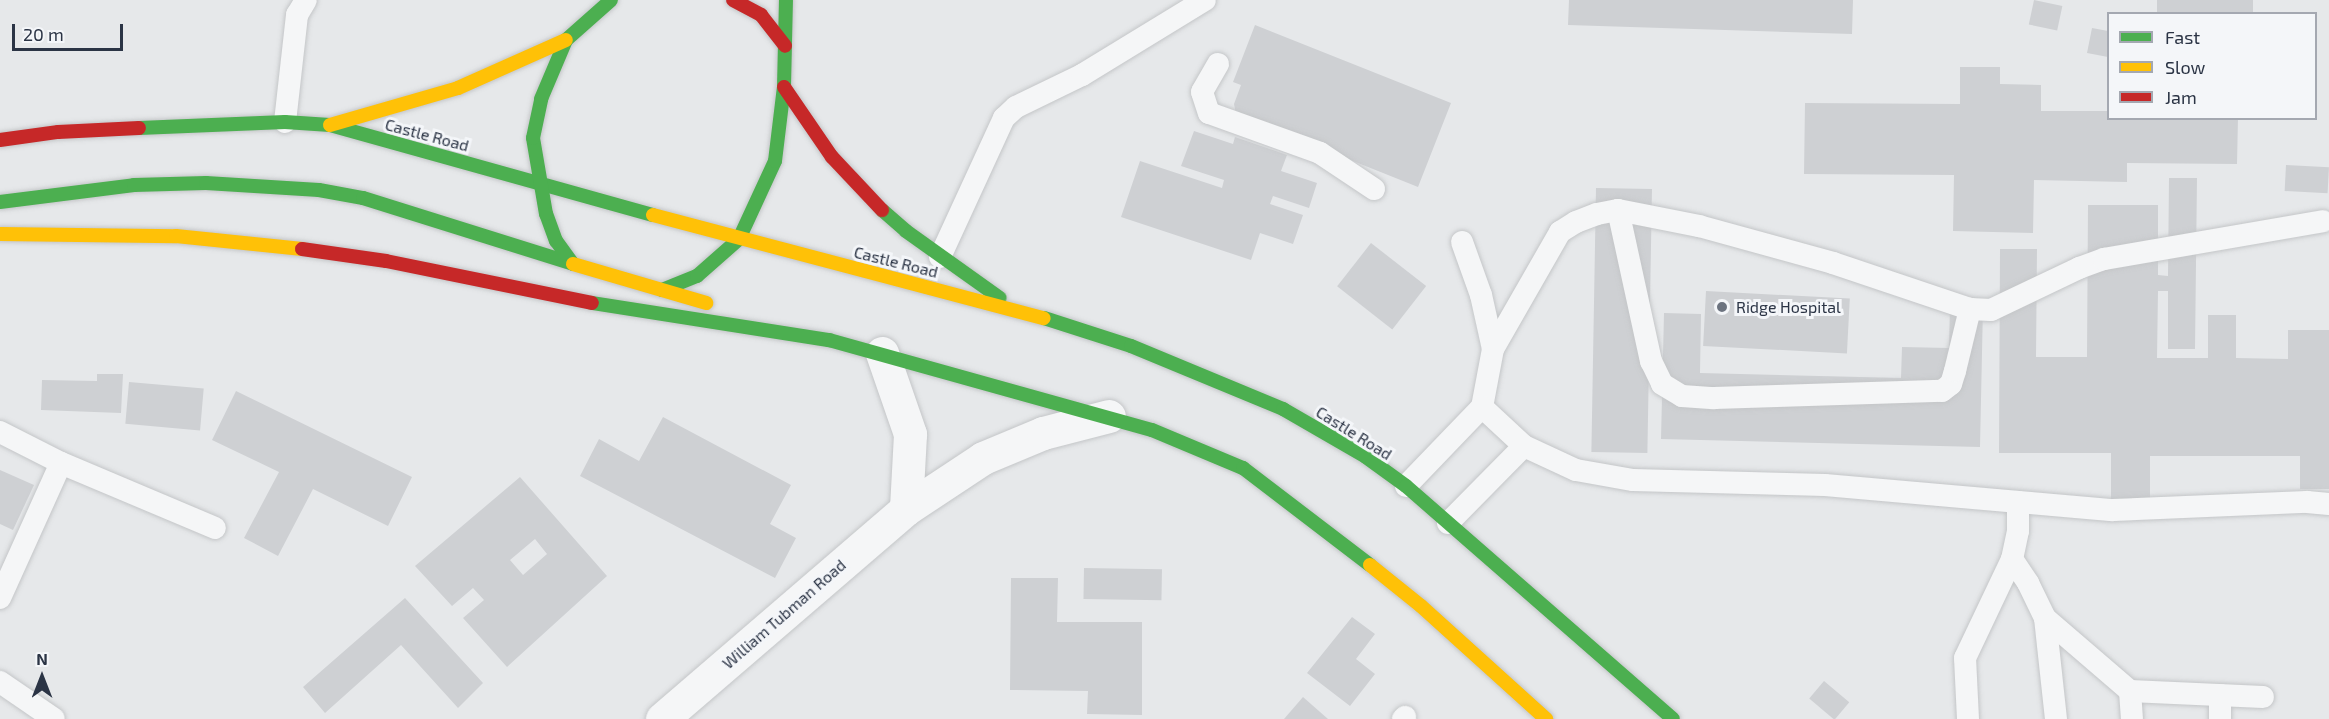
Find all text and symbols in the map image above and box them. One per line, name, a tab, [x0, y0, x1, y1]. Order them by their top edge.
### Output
scale bar	[15, 12, 126, 50]
legend	[2107, 12, 2317, 120]
text: 20 m	[23, 23, 64, 45]
text: Fast	[2165, 26, 2200, 48]
text: Slow	[2165, 56, 2205, 78]
text: Jam	[2165, 86, 2197, 108]
street label: Castle Road	[383, 115, 471, 155]
street label: Castle Road	[852, 242, 940, 282]
place label: Ridge Hospital	[1736, 297, 1841, 317]
marker: Ridge Hospital	[1713, 298, 1731, 316]
street label: Castle Road	[1312, 402, 1396, 464]
street label: William Tubman Road	[718, 555, 850, 673]
north arrow	[12, 647, 72, 707]
text: N	[36, 649, 48, 668]

